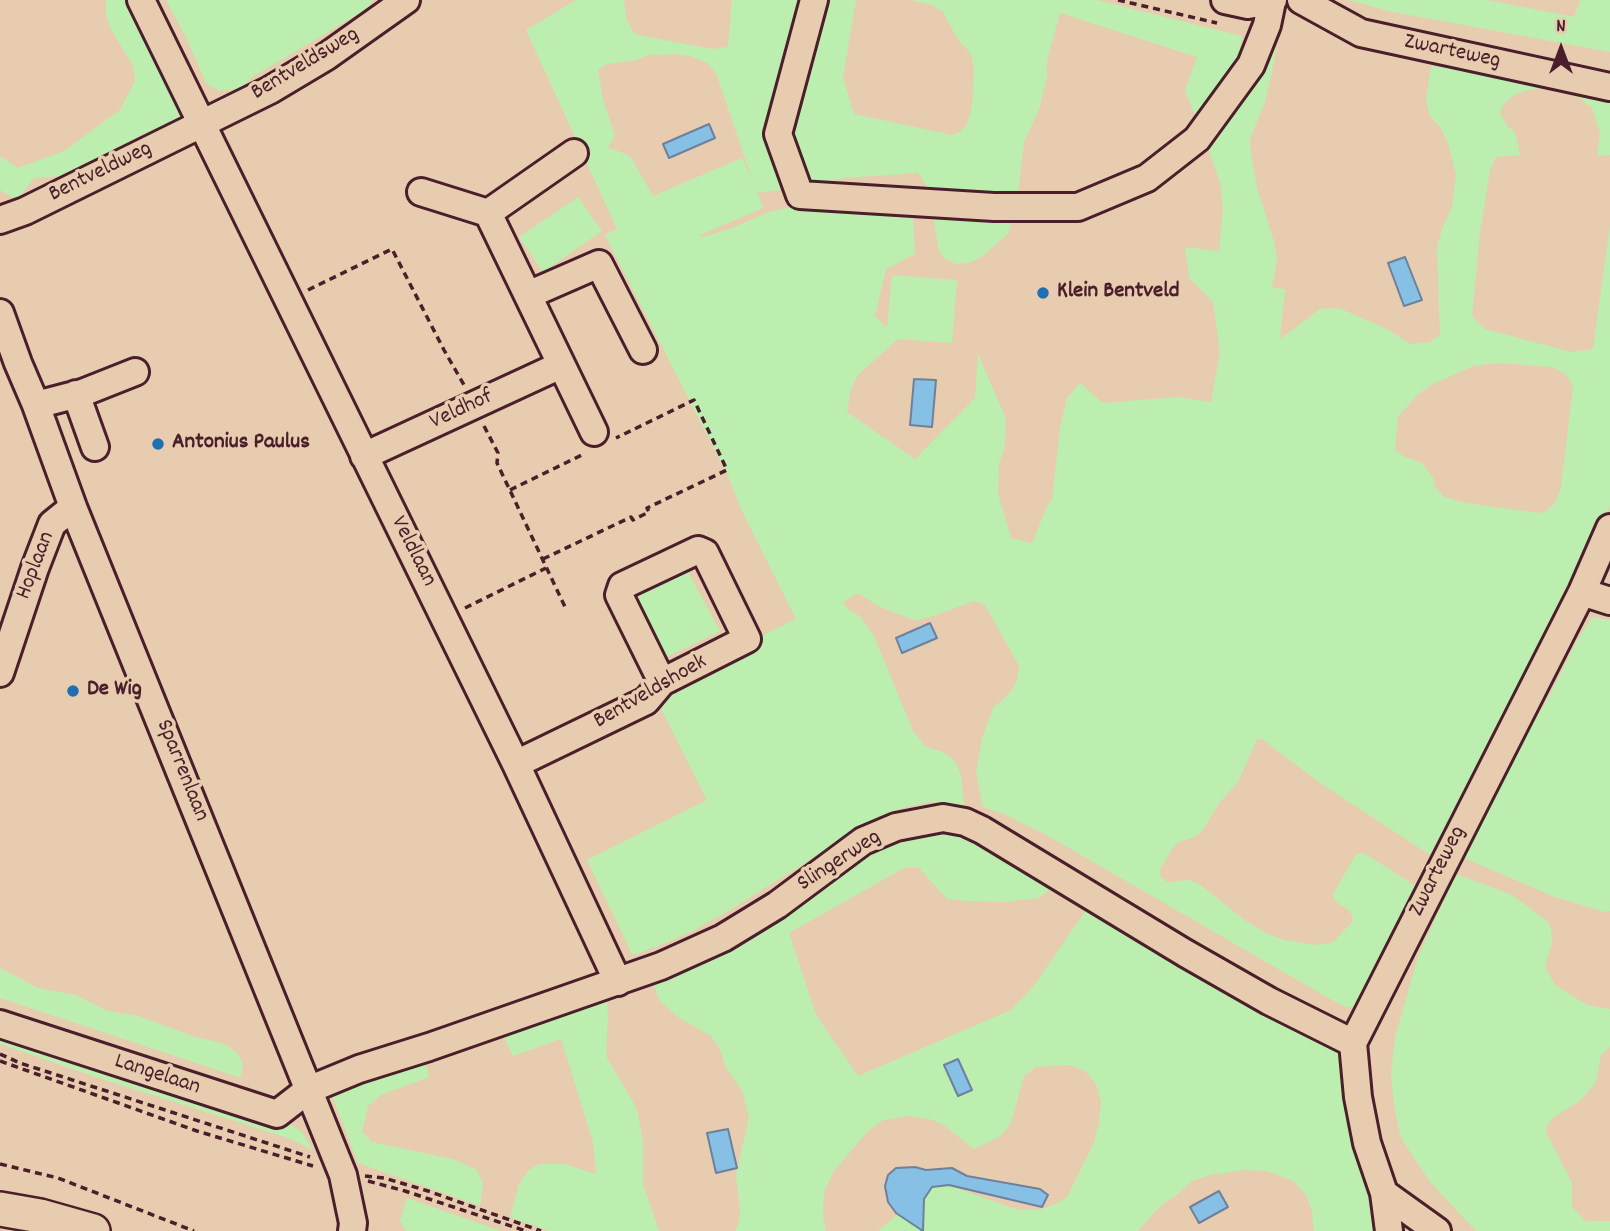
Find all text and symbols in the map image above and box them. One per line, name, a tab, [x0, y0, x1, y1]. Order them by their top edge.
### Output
north arrow	[1526, 14, 1596, 84]
text: N	[1556, 14, 1566, 41]
street label: Bentveldsweg	[247, 22, 365, 108]
street label: Zwarteweg	[1401, 29, 1503, 77]
street label: Bentveldweg	[45, 136, 157, 210]
place label: Klein Bentveld	[1057, 279, 1179, 307]
marker: Klein Bentveld	[1035, 285, 1051, 301]
street label: Veldhof	[426, 384, 498, 438]
place label: Antonius Paulus	[172, 430, 310, 458]
marker: Antonius Paulus	[150, 436, 166, 452]
street label: Veldlaan	[383, 512, 441, 592]
street label: Hoplaan	[12, 528, 62, 604]
street label: Bentveldshoek	[589, 650, 713, 736]
place label: De Wig	[87, 677, 142, 705]
marker: De Wig	[65, 683, 81, 699]
street label: Sparrenlaan	[148, 716, 214, 826]
street label: Zwarteweg	[1404, 822, 1474, 922]
street label: Slingerweg	[793, 825, 887, 899]
street label: Langelaan	[111, 1049, 203, 1103]

